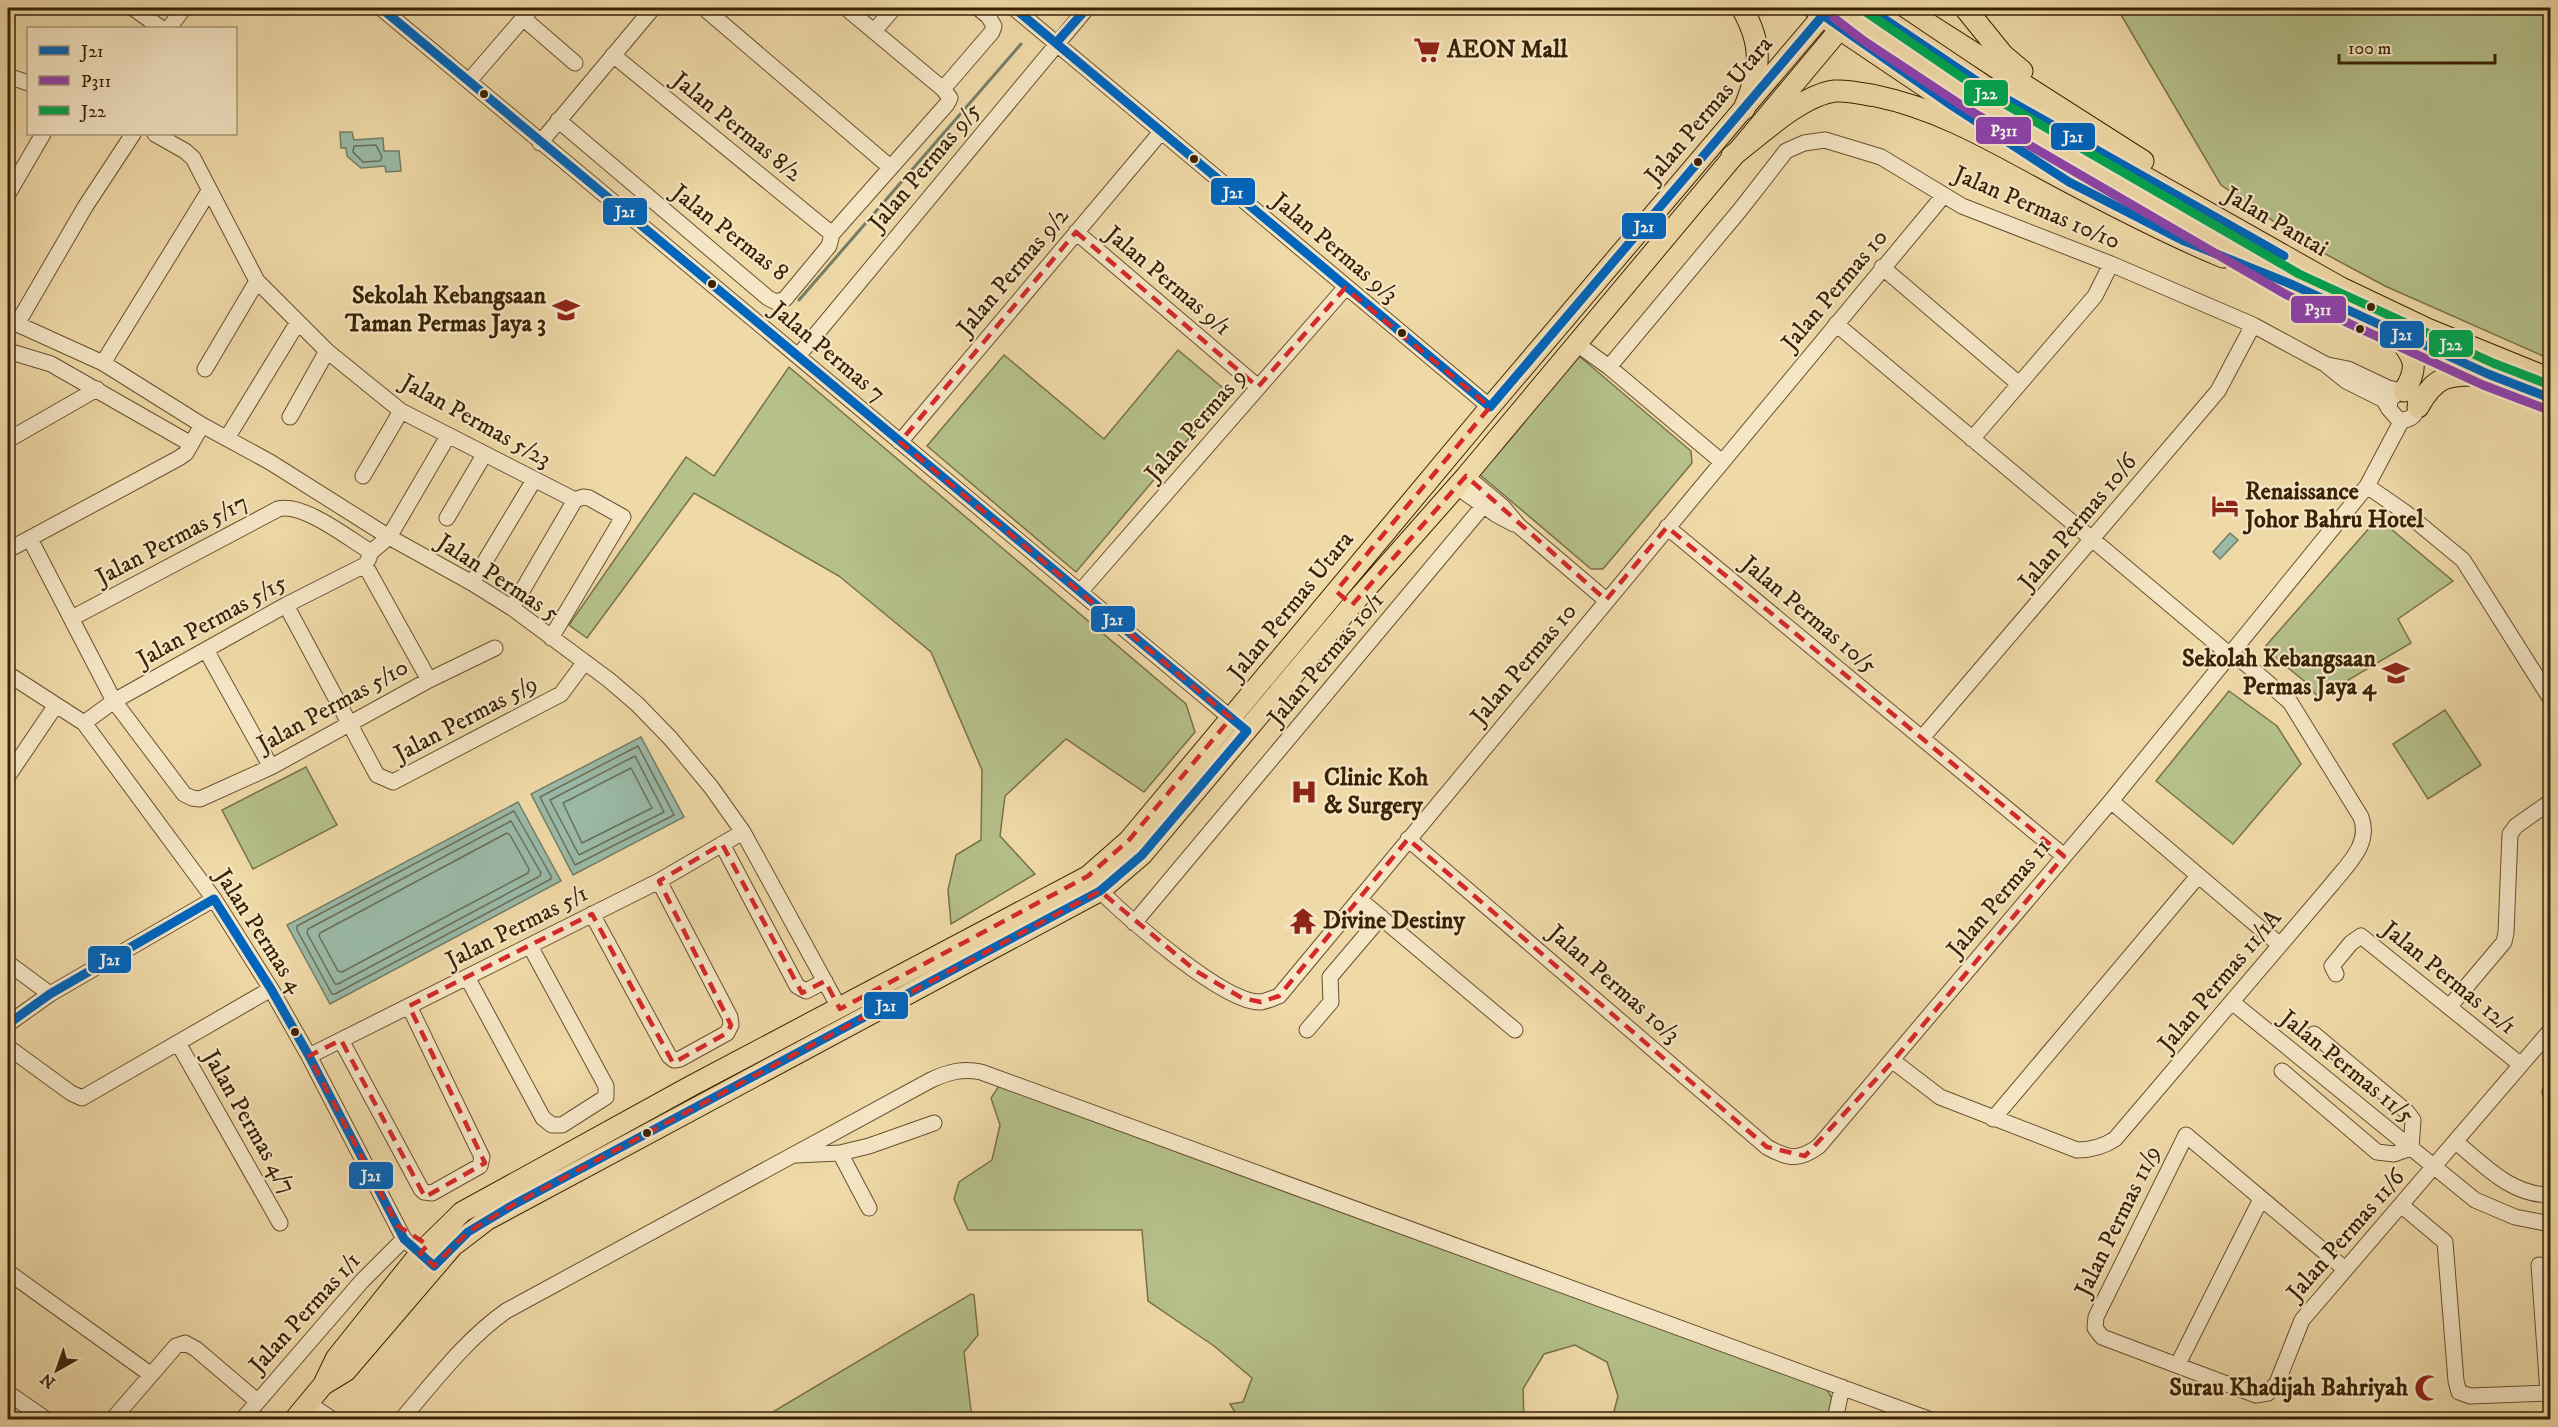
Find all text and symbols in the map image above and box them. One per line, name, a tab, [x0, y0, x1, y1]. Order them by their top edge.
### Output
legend	[27, 27, 237, 135]
scale bar	[2339, 27, 2495, 65]
street label: Jalan Permas Utara	[1637, 30, 1780, 191]
supermarket icon: AEON Mall	[1412, 35, 1442, 65]
place label: AEON Mall	[1446, 35, 1568, 65]
text: 100 m	[2348, 38, 2391, 60]
text: J21	[79, 41, 104, 63]
street label: Jalan Permas 8/2	[664, 64, 808, 189]
text: P311	[81, 71, 111, 93]
line badge: J22	[1963, 79, 2009, 107]
text: J22	[1973, 84, 1998, 104]
unlabelled marker	[478, 88, 490, 100]
street label: Jalan Permas 9/5	[861, 97, 988, 239]
text: J22	[79, 101, 106, 123]
line badge: P311	[1975, 116, 2032, 145]
text: P311	[1990, 121, 2018, 141]
line badge: J21	[2050, 122, 2096, 151]
text: J21	[2061, 127, 2083, 147]
unlabelled marker	[1188, 153, 1200, 165]
unlabelled marker	[1692, 156, 1704, 168]
street label: Jalan Permas 10/10	[1947, 159, 2125, 257]
street label: Jalan Permas 8	[664, 177, 794, 288]
line badge: J21	[1210, 177, 1256, 206]
street label: Jalan Pantai	[2217, 179, 2333, 264]
text: J21	[1221, 183, 1243, 203]
street label: Jalan Permas 9/3	[1264, 185, 1404, 310]
line badge: J21	[602, 197, 648, 226]
street label: Jalan Permas 9/2	[949, 201, 1076, 344]
text: J21	[613, 202, 635, 222]
line badge: J21	[1621, 212, 1667, 240]
text: J21	[1632, 217, 1654, 237]
street label: Jalan Permas 9/1	[1097, 218, 1237, 342]
street label: Jalan Permas 10	[1774, 223, 1895, 359]
unlabelled marker	[706, 278, 718, 290]
place label: Sekolah Kebangsaan Taman Permas Jaya 3	[344, 281, 546, 339]
street label: Jalan Permas 7	[763, 294, 892, 409]
school or university icon: Sekolah Kebangsaan Taman Permas Jaya 3	[551, 295, 581, 325]
line badge: P311	[2290, 295, 2347, 324]
text: P311	[2304, 300, 2332, 320]
unlabelled marker	[2365, 301, 2377, 313]
line badge: J21	[2379, 320, 2425, 349]
unlabelled marker	[2354, 323, 2366, 335]
text: J21	[2390, 325, 2412, 345]
unlabelled marker	[1396, 327, 1408, 339]
line badge: J22	[2428, 329, 2474, 358]
text: J22	[2438, 335, 2463, 355]
street label: Jalan Permas 9	[1137, 362, 1253, 489]
street label: Jalan Permas 5/23	[394, 366, 556, 475]
street label: Jalan Permas 10/6	[2011, 447, 2145, 598]
place label: Renaissance Johor Bahru Hotel	[2242, 477, 2425, 535]
street label: Jalan Permas 5/17	[89, 487, 253, 594]
hotel icon: Renaissance Johor Bahru Hotel	[2210, 491, 2240, 521]
street label: Jalan Permas Utara	[1220, 525, 1361, 688]
street label: Jalan Permas 5	[429, 526, 565, 629]
street label: Jalan Permas 10/5	[1733, 548, 1883, 681]
street label: Jalan Permas 5/15	[130, 567, 292, 676]
street label: Jalan Permas 10/1	[1260, 586, 1391, 733]
street label: Jalan Permas 10	[1463, 597, 1584, 733]
line badge: J21	[1090, 605, 1136, 633]
text: J21	[1101, 610, 1123, 630]
place label: Sekolah Kebangsaan Permas Jaya 4	[2182, 644, 2377, 702]
street label: Jalan Permas 5/10	[251, 652, 414, 761]
school or university icon: Sekolah Kebangsaan Permas Jaya 4	[2381, 658, 2411, 688]
street label: Jalan Permas 5/9	[387, 669, 543, 770]
place label: Clinic Koh & Surgery	[1324, 763, 1429, 821]
hospital icon: Clinic Koh & Surgery	[1289, 777, 1319, 807]
street label: Jalan Permas 11	[1939, 832, 2057, 965]
street label: Jalan Permas 4	[207, 862, 311, 1000]
street label: Jalan Permas 5/1	[439, 878, 593, 976]
street label: Jalan Permas 11/1A	[2151, 903, 2289, 1060]
temple icon: Divine Destiny	[1288, 906, 1318, 936]
place label: Divine Destiny	[1323, 906, 1465, 936]
street label: Jalan Permas 12/1	[2374, 913, 2522, 1041]
street label: Jalan Permas 10/3	[1540, 917, 1686, 1050]
line badge: J21	[87, 945, 132, 974]
text: J21	[98, 950, 120, 970]
line badge: J21	[863, 991, 909, 1020]
text: J21	[874, 996, 896, 1016]
street label: Jalan Permas 11/5	[2272, 1002, 2420, 1130]
unlabelled marker	[289, 1026, 301, 1038]
street label: Jalan Permas 4/7	[195, 1043, 302, 1199]
unlabelled marker	[641, 1127, 653, 1139]
street label: Jalan Permas 11/9	[2068, 1141, 2168, 1303]
line badge: J21	[348, 1161, 394, 1190]
street label: Jalan Permas 11/6	[2279, 1162, 2412, 1309]
text: J21	[359, 1166, 381, 1186]
street label: Jalan Permas 1/1	[242, 1246, 367, 1381]
north arrow	[27, 1340, 87, 1400]
text: N	[37, 1369, 59, 1393]
place label: Surau Khadijah Bahriyah	[2169, 1373, 2408, 1403]
mosque icon: Surau Khadijah Bahriyah	[2413, 1373, 2443, 1403]

